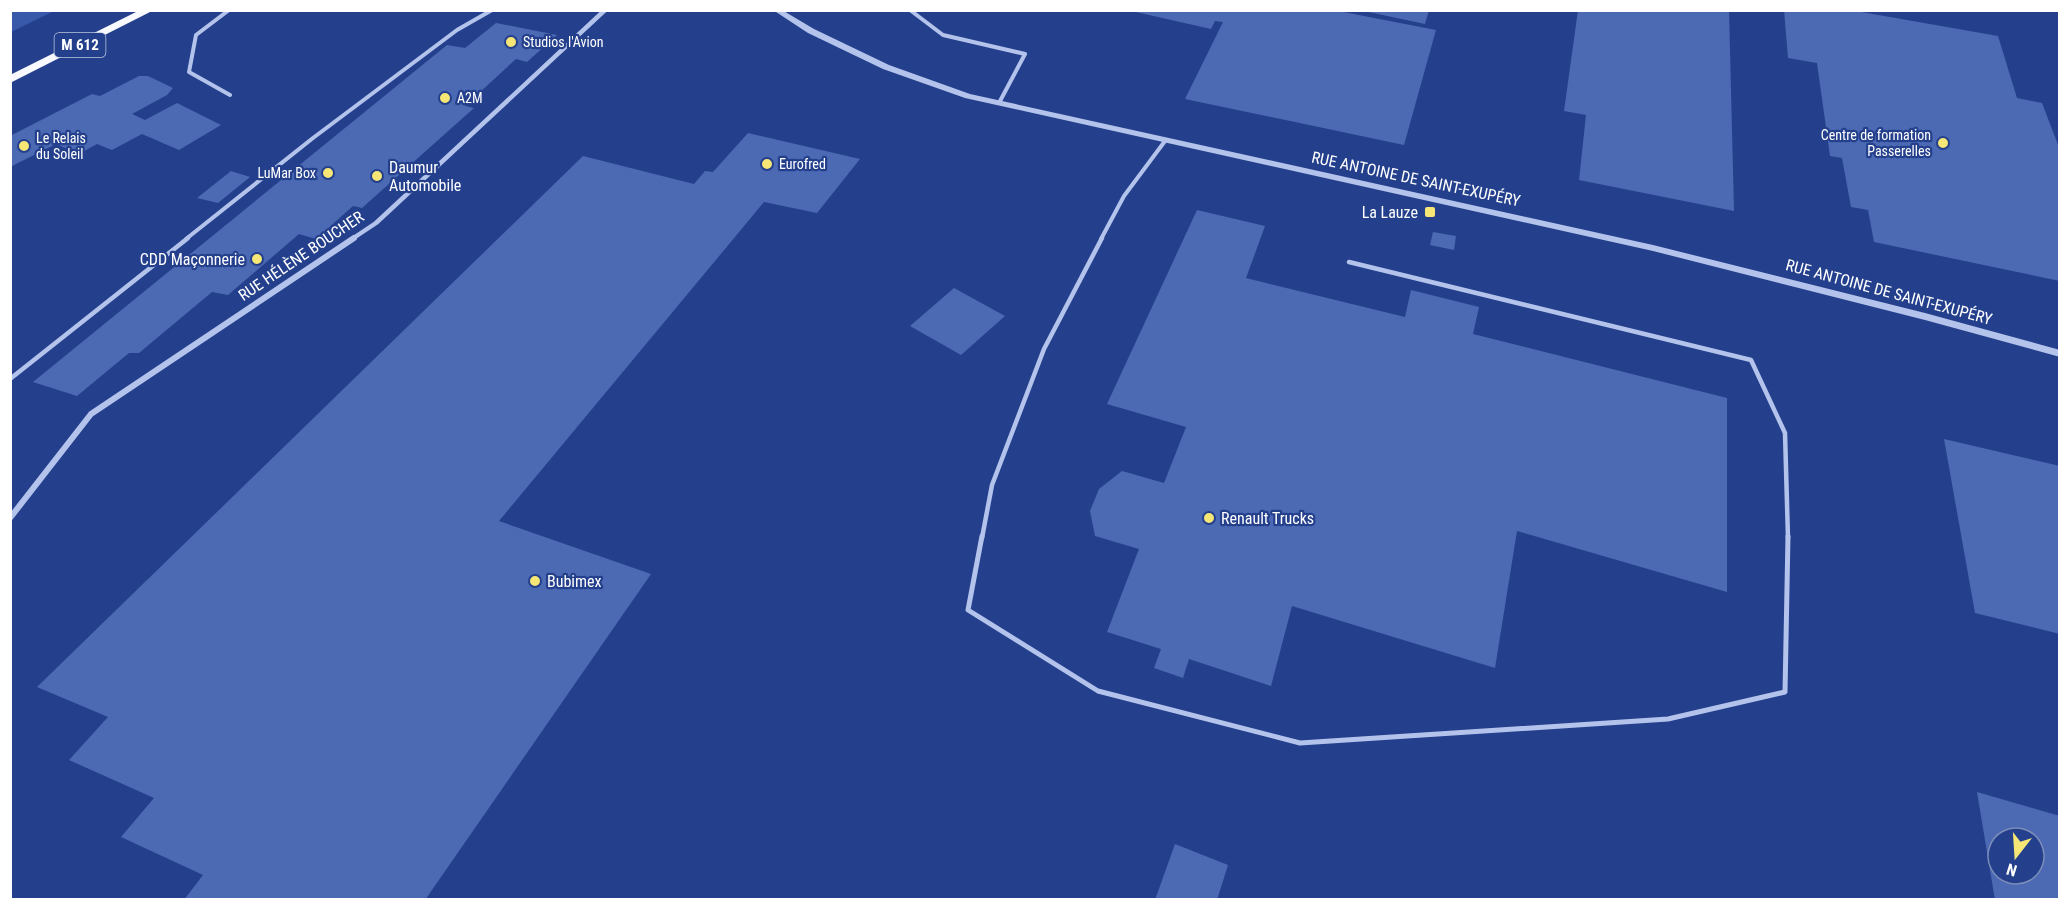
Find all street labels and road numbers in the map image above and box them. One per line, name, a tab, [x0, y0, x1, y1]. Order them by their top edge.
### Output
road number: M 612	[54, 33, 106, 57]
street label: RUE ANTOINE DE SAINT-EXUPÉRY	[1310, 148, 1523, 211]
street label: RUE HÉLÈNE BOUCHER	[235, 207, 368, 305]
street label: RUE ANTOINE DE SAINT-EXUPÉRY	[1784, 255, 1995, 329]

